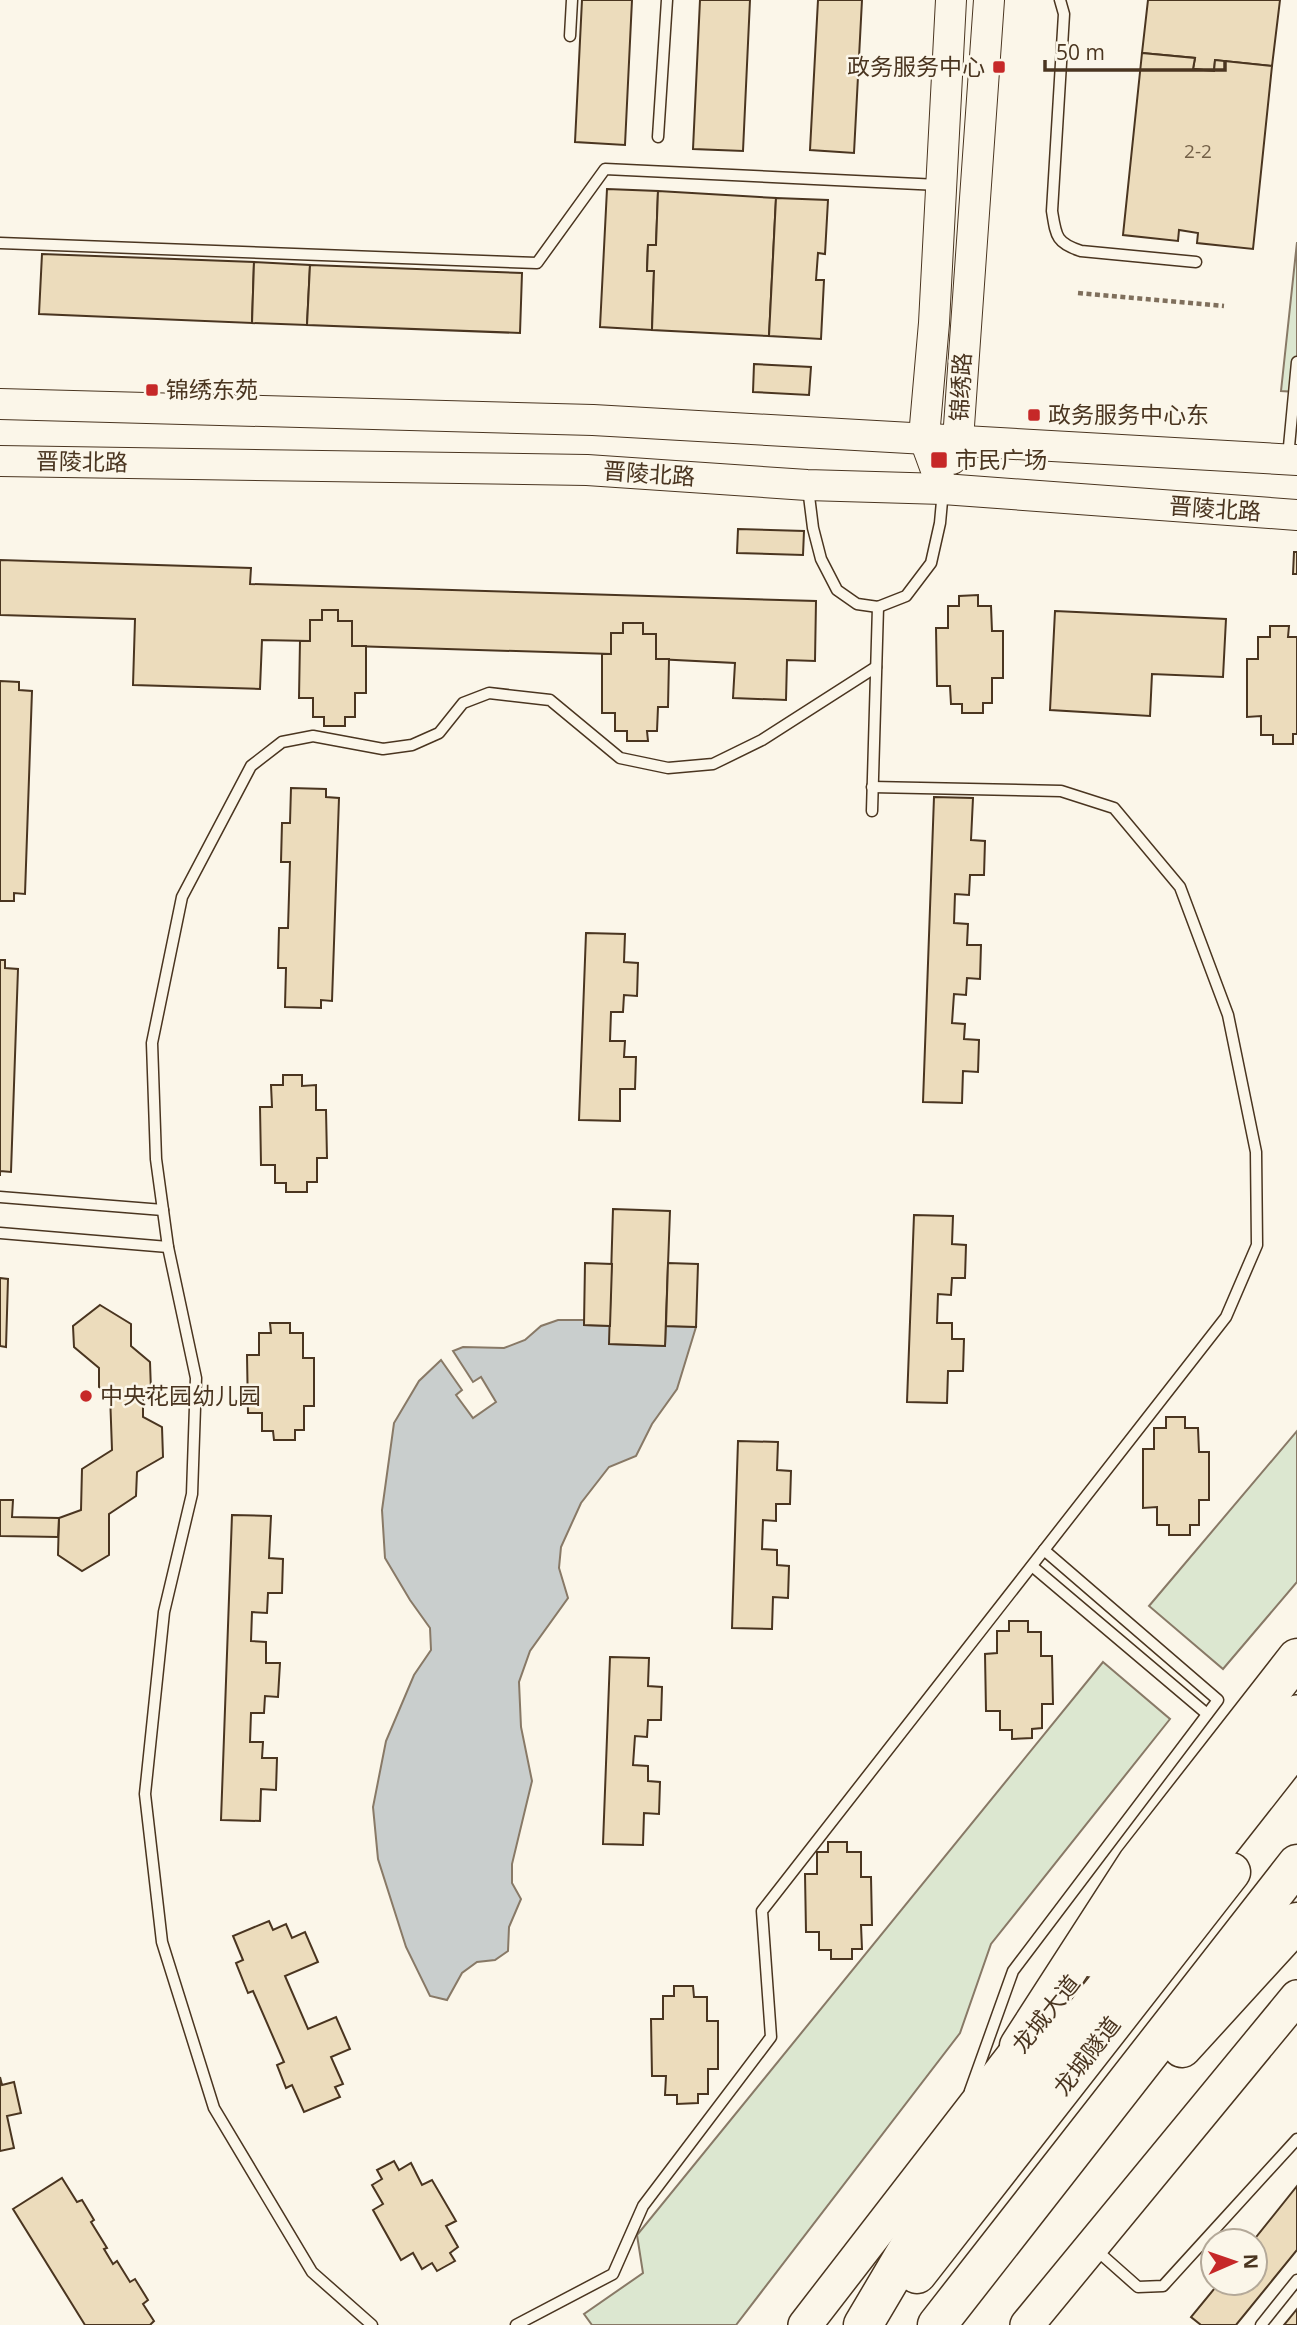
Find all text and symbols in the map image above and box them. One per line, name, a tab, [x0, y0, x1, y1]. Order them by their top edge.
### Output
scale bar	[1045, 28, 1225, 72]
text: 50 m	[1056, 38, 1105, 66]
place label: 政务服务中心	[847, 50, 985, 82]
marker: 政务服务中心	[991, 59, 1007, 75]
house number: 2-2	[1184, 138, 1212, 164]
street label: 锦绣路	[942, 352, 978, 422]
place label: 锦绣东苑	[166, 373, 258, 405]
marker: 锦绣东苑	[144, 382, 160, 398]
place label: 政务服务中心东	[1048, 398, 1209, 430]
marker: 政务服务中心东	[1026, 407, 1042, 423]
place label: 市民广场	[955, 443, 1047, 475]
street label: 晋陵北路	[36, 444, 128, 478]
marker: 市民广场	[929, 450, 949, 470]
street label: 晋陵北路	[602, 454, 696, 492]
street label: 晋陵北路	[1168, 489, 1262, 527]
place label: 中央花园幼儿园	[100, 1379, 261, 1411]
marker: 中央花园幼儿园	[78, 1388, 94, 1404]
street label: 龙城大道	[1004, 1968, 1087, 2059]
street label: 龙城隧道	[1045, 2009, 1127, 2101]
north arrow	[1199, 2227, 1269, 2297]
text: N	[1238, 2253, 1264, 2270]

